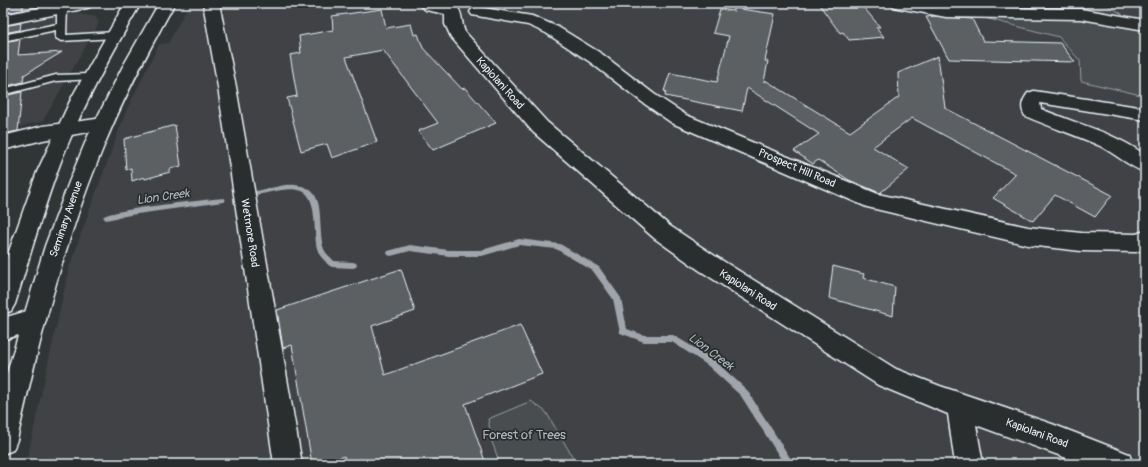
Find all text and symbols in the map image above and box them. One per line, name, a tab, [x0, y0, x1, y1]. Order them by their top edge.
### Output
street label: Kapiolani Road	[473, 54, 527, 112]
street label: Prospect Hill Road	[756, 146, 838, 190]
street label: Seminary Avenue	[47, 179, 85, 259]
water label: Lion Creek	[136, 186, 191, 208]
street label: Wetmore Road	[238, 198, 262, 268]
street label: Kapiolani Road	[717, 267, 779, 313]
water label: Lion Creek	[685, 330, 737, 375]
street label: Kapiolani Road	[1004, 416, 1070, 450]
park label: Forest of Trees	[482, 427, 566, 443]

